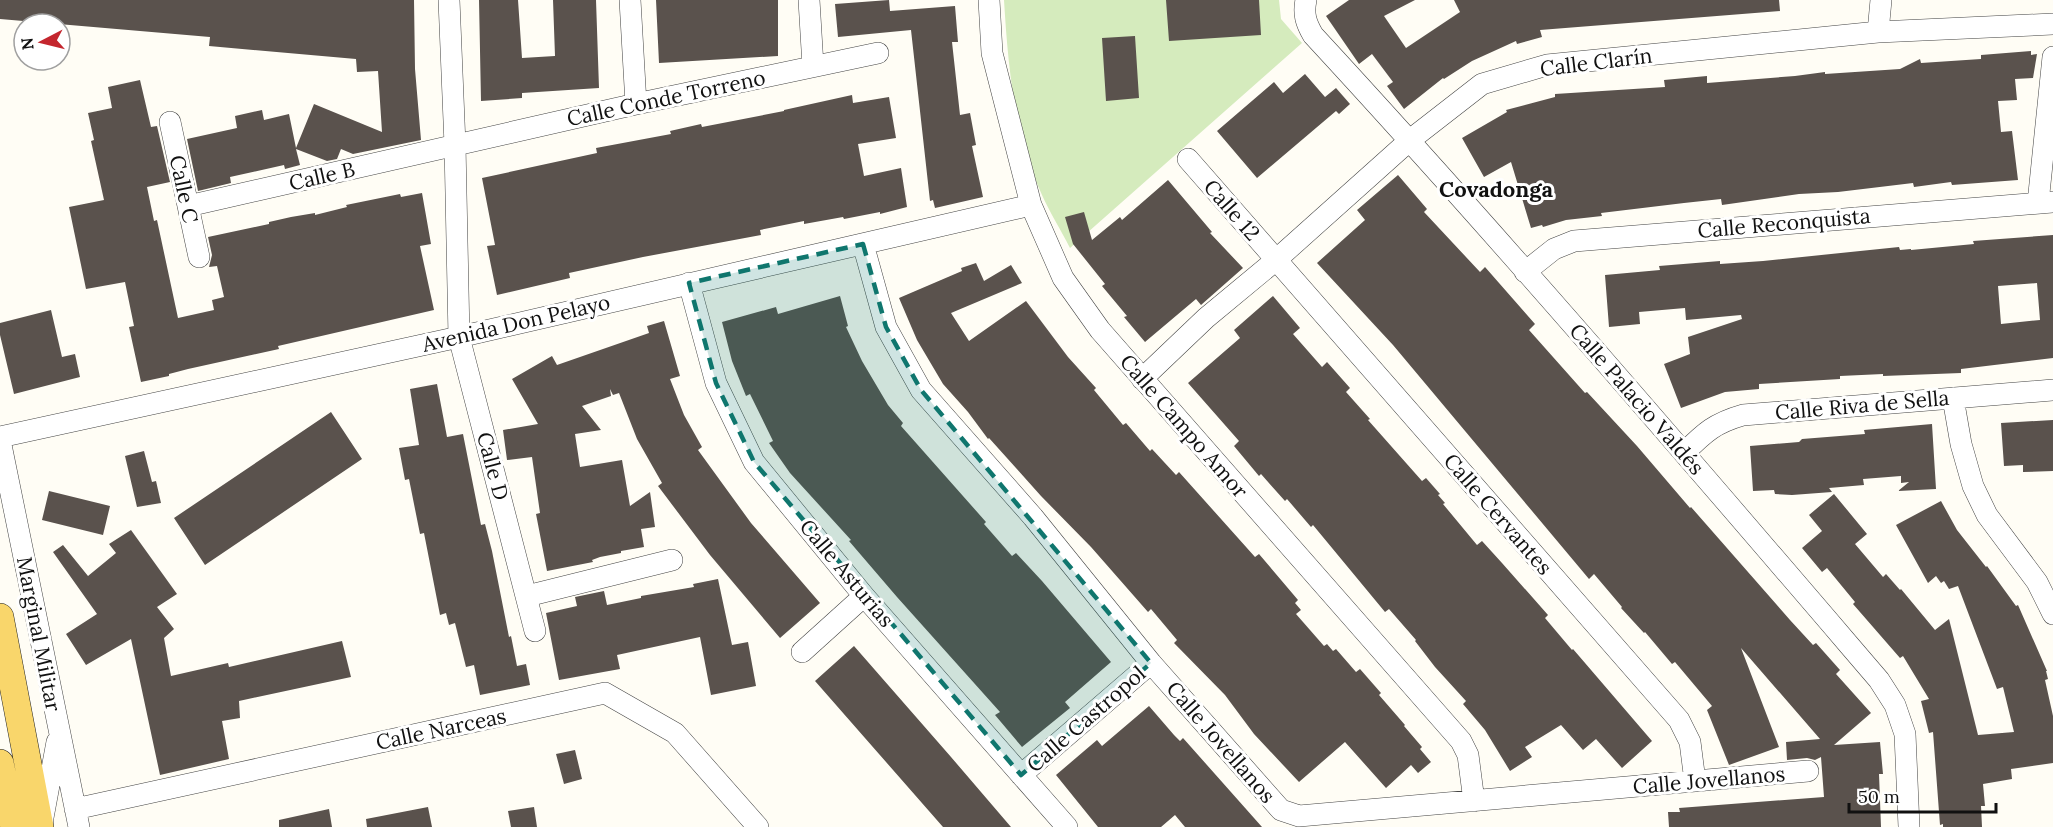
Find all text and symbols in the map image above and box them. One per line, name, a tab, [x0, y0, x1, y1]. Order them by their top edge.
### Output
north arrow	[12, 12, 72, 72]
text: N	[16, 36, 38, 51]
street label: Calle Clarín	[1538, 42, 1654, 82]
street label: Calle Conde Torreno	[564, 64, 768, 132]
street label: Calle C	[164, 153, 204, 226]
street label: Calle B	[286, 155, 358, 197]
street label: Calle 12	[1198, 174, 1266, 246]
district label: Covadonga	[1439, 175, 1553, 203]
street label: Calle Reconquista	[1696, 202, 1872, 244]
street label: Avenida Don Pelayo	[419, 288, 612, 358]
street label: Calle Palacio Valdés	[1564, 318, 1710, 480]
street label: Calle Campo Amor	[1114, 349, 1254, 503]
street label: Calle Riva de Sella	[1774, 384, 1950, 426]
street label: Calle D	[471, 429, 515, 503]
street label: Calle Cervantes	[1438, 448, 1558, 580]
street label: Calle Asturias	[794, 513, 900, 633]
street label: Marginal Militar	[11, 554, 67, 714]
street label: Calle Castropol	[1021, 660, 1151, 778]
street label: Calle Jovellanos	[1161, 676, 1281, 808]
street label: Calle Narceas	[373, 702, 509, 756]
street label: Calle Jovellanos	[1632, 760, 1786, 800]
scale bar	[1849, 776, 1996, 814]
text: 50 m	[1858, 785, 1900, 808]

